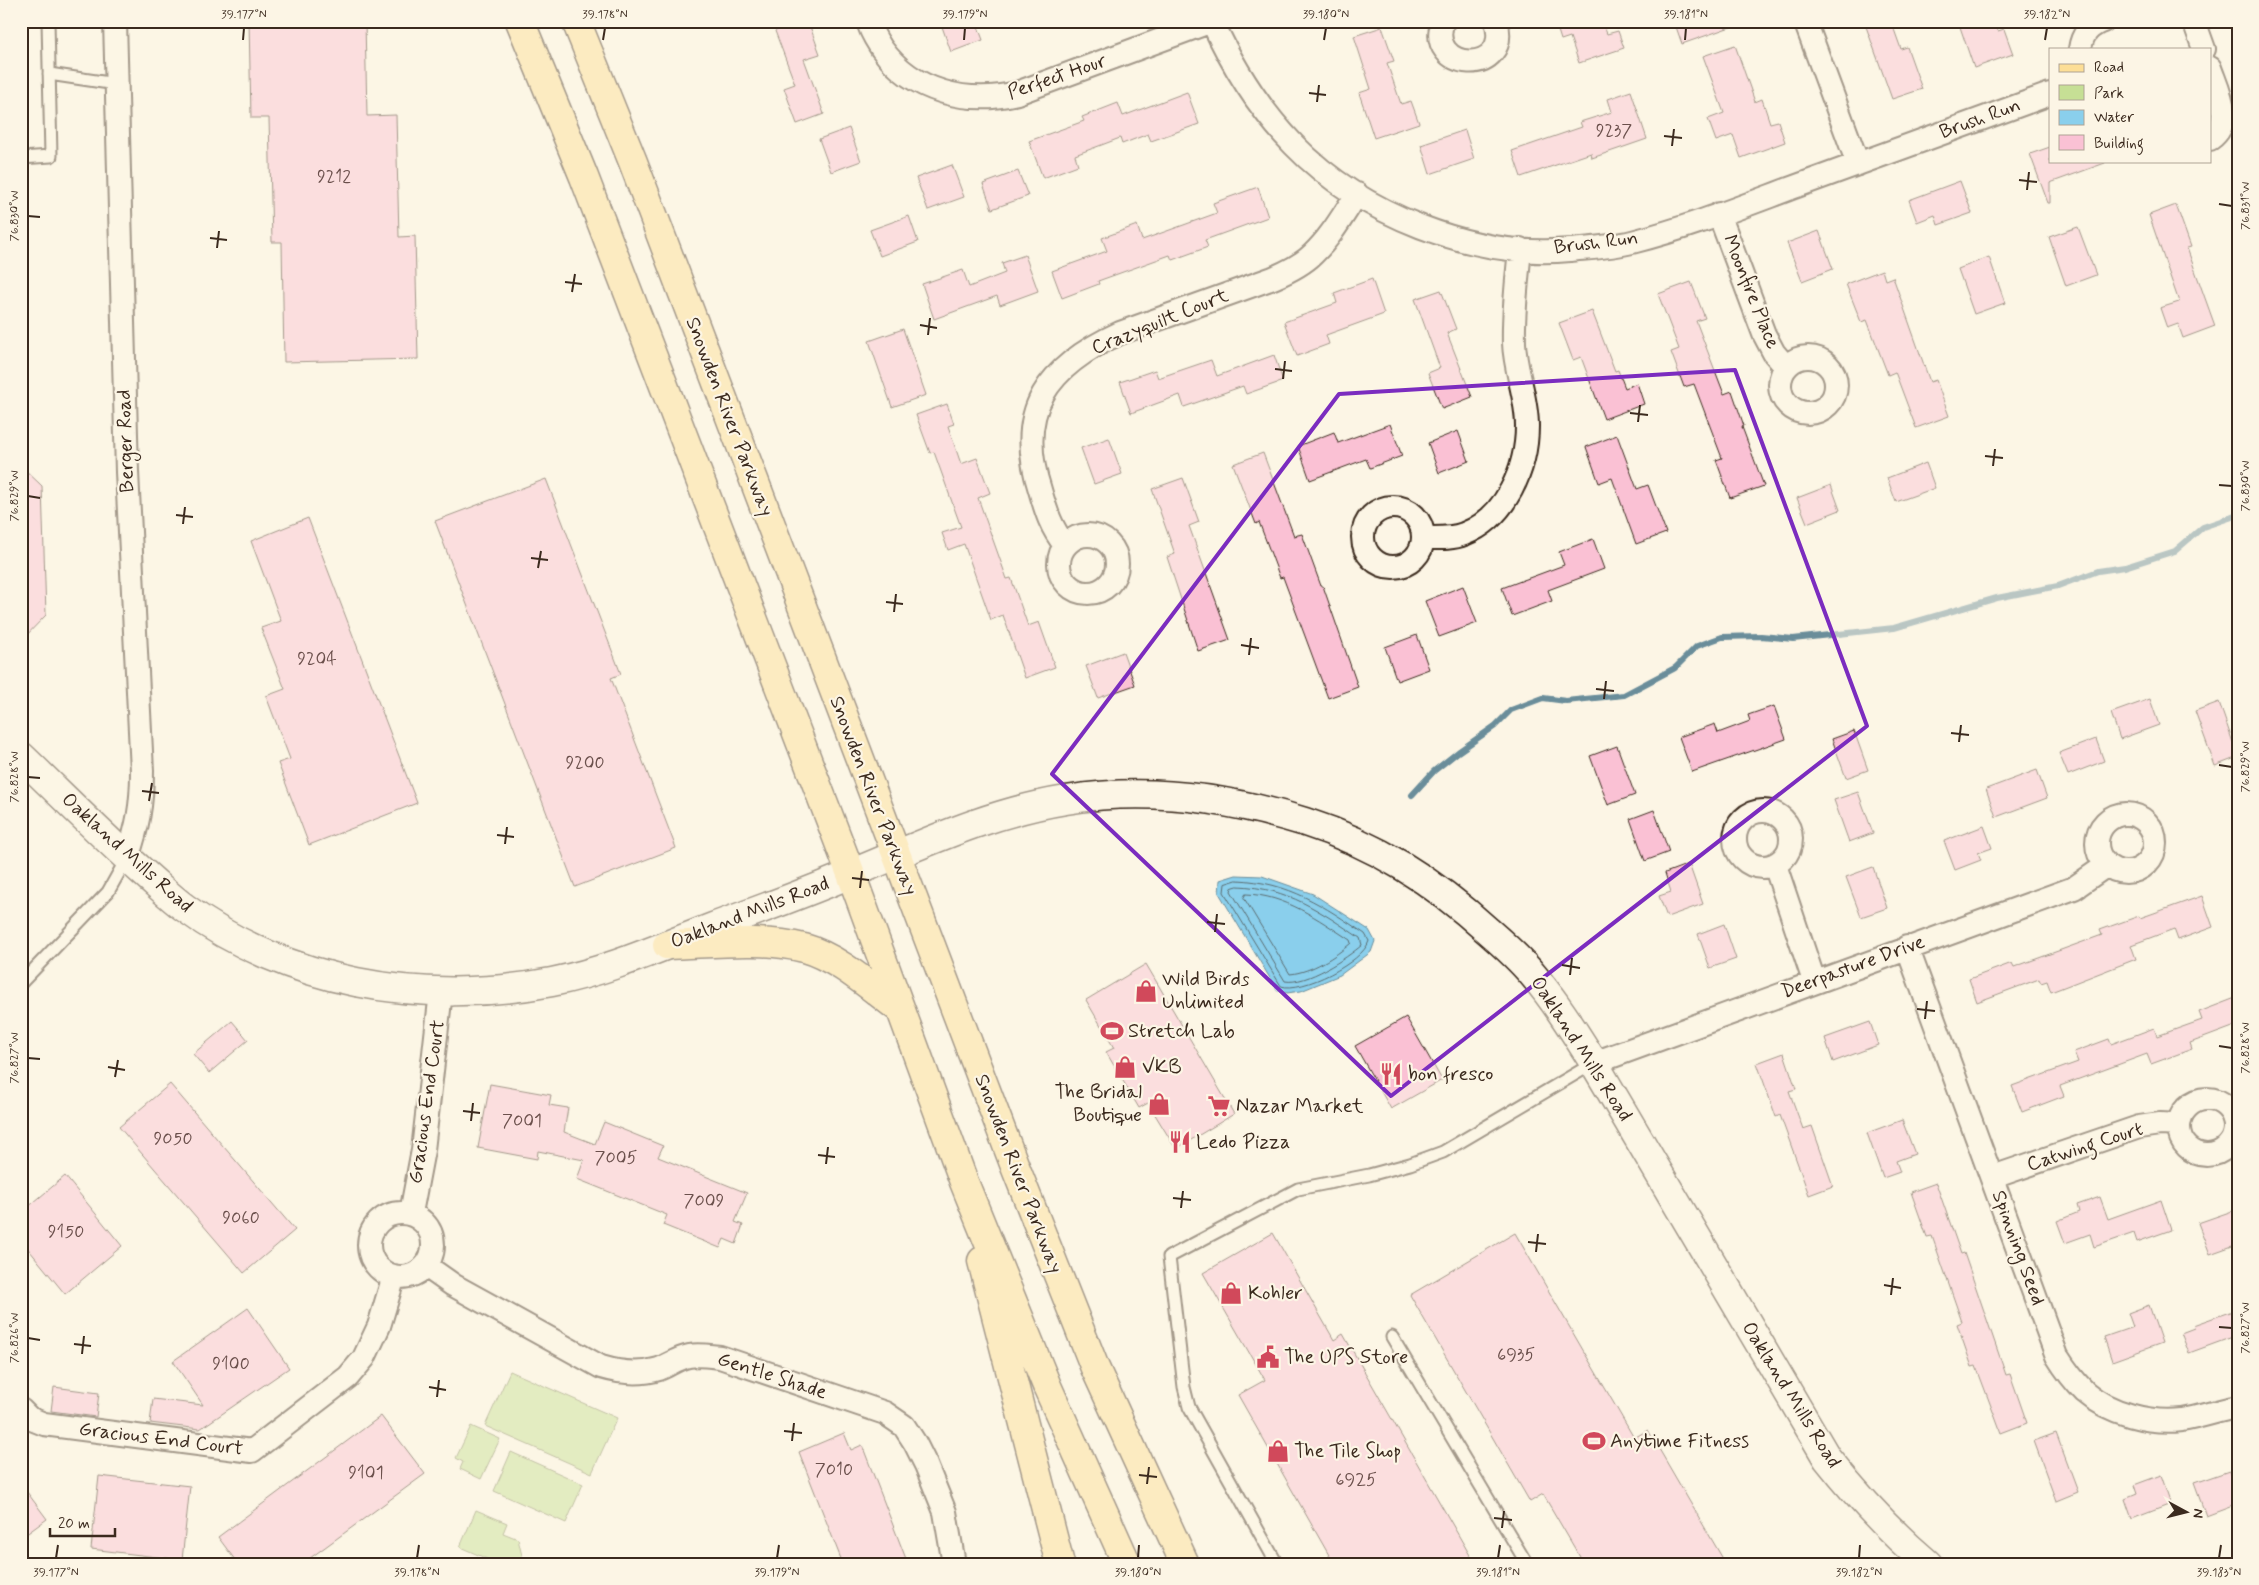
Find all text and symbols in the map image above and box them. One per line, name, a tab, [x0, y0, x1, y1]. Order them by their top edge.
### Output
text: 39.177°N	[221, 7, 267, 23]
text: 39.178°N	[582, 7, 628, 23]
text: 39.179°N	[942, 7, 988, 23]
text: 39.180°N	[1303, 7, 1349, 23]
text: 39.181°N	[1664, 7, 1708, 23]
text: 39.182°N	[2024, 7, 2070, 23]
street label: Perfect Hour	[1004, 47, 1111, 107]
legend	[2049, 48, 2212, 162]
text: Road	[2094, 58, 2124, 78]
text: Park	[2094, 84, 2124, 104]
street label: Brush Run	[1936, 92, 2024, 146]
text: Water	[2094, 108, 2134, 128]
house number: 9237	[1596, 119, 1632, 143]
text: Building	[2094, 134, 2144, 155]
house number: 9212	[317, 165, 351, 189]
text: 76.831°W	[2238, 182, 2254, 230]
text: 76.830°W	[7, 191, 23, 241]
street label: Brush Run	[1552, 224, 1640, 262]
street label: Moonfire Place	[1716, 231, 1786, 353]
street label: Crazyquilt Court	[1088, 282, 1233, 362]
street label: Snowden River Parkway	[678, 313, 780, 521]
street label: Berger Road	[111, 389, 142, 493]
text: 76.830°W	[2238, 461, 2254, 511]
text: 76.829°W	[7, 470, 23, 522]
house number: 9204	[297, 647, 337, 671]
street label: Snowden River Parkway	[822, 692, 924, 900]
text: 76.829°W	[2238, 741, 2254, 793]
text: 76.828°W	[7, 751, 23, 803]
house number: 9200	[565, 751, 605, 775]
street label: Oakland Mills Road	[56, 787, 198, 919]
street label: Oakland Mills Road	[667, 870, 833, 956]
street label: Deerpasture Drive	[1778, 928, 1929, 1005]
place label: Wild Birds Unlimited	[1162, 966, 1250, 1016]
street label: Oakland Mills Road	[1524, 971, 1638, 1127]
shop icon: Wild Birds Unlimited	[1133, 978, 1159, 1004]
street label: Gracious End Court	[402, 1018, 452, 1186]
sports icon: Stretch Lab	[1099, 1018, 1125, 1044]
place label: Stretch Lab	[1128, 1018, 1235, 1045]
text: 76.828°W	[2238, 1022, 2254, 1074]
text: 76.827°W	[7, 1032, 23, 1084]
shop icon: VKB	[1112, 1054, 1138, 1080]
place label: VKB	[1142, 1054, 1182, 1081]
restaurant icon: bon fresco	[1378, 1061, 1404, 1087]
place label: bon fresco	[1408, 1061, 1493, 1088]
street label: Snowden River Parkway	[967, 1070, 1069, 1278]
place label: The Bridal Boutique	[1055, 1079, 1142, 1129]
shop icon: The Bridal Boutique	[1146, 1091, 1172, 1117]
supermarket icon: Nazar Market	[1206, 1093, 1232, 1119]
place label: Nazar Market	[1236, 1093, 1364, 1120]
house number: 7001	[502, 1109, 542, 1133]
street label: Catwing Court	[2023, 1116, 2147, 1180]
house number: 9050	[153, 1127, 193, 1151]
restaurant icon: Ledo Pizza	[1167, 1129, 1193, 1155]
place label: Ledo Pizza	[1196, 1129, 1290, 1156]
house number: 7005	[595, 1146, 638, 1170]
street label: Spinning Seed	[1984, 1187, 2051, 1310]
house number: 7009	[684, 1189, 725, 1213]
house number: 9060	[222, 1206, 260, 1230]
house number: 9150	[48, 1220, 84, 1244]
shop icon: Kohler	[1218, 1280, 1244, 1306]
place label: Kohler	[1248, 1280, 1303, 1307]
text: 76.827°W	[2238, 1302, 2254, 1354]
text: 76.826°W	[7, 1313, 23, 1363]
street label: Oakland Mills Road	[1735, 1317, 1847, 1473]
house number: 6935	[1497, 1343, 1535, 1367]
public building icon: The UPS Store	[1255, 1344, 1281, 1370]
place label: The UPS Store	[1284, 1344, 1408, 1371]
street label: Gentle Shade	[714, 1346, 830, 1406]
house number: 9100	[212, 1352, 250, 1376]
street label: Gracious End Court	[77, 1416, 245, 1462]
sports icon: Anytime Fitness	[1581, 1428, 1607, 1454]
place label: Anytime Fitness	[1610, 1428, 1749, 1455]
shop icon: The Tile Shop	[1265, 1438, 1291, 1464]
place label: The Tile Shop	[1294, 1438, 1401, 1465]
house number: 7010	[815, 1458, 853, 1482]
house number: 9101	[348, 1461, 384, 1485]
house number: 6925	[1335, 1468, 1377, 1492]
north arrow	[2162, 1488, 2212, 1538]
scale bar	[50, 1505, 115, 1537]
text: N	[2188, 1508, 2207, 1519]
text: 20 m	[58, 1514, 90, 1534]
text: 39.177°N	[33, 1565, 79, 1581]
text: 39.178°N	[394, 1565, 440, 1581]
text: 39.179°N	[754, 1565, 800, 1581]
text: 39.180°N	[1115, 1565, 1161, 1581]
text: 39.181°N	[1476, 1565, 1520, 1581]
text: 39.182°N	[1836, 1565, 1882, 1581]
text: 39.183°N	[2197, 1565, 2241, 1581]

